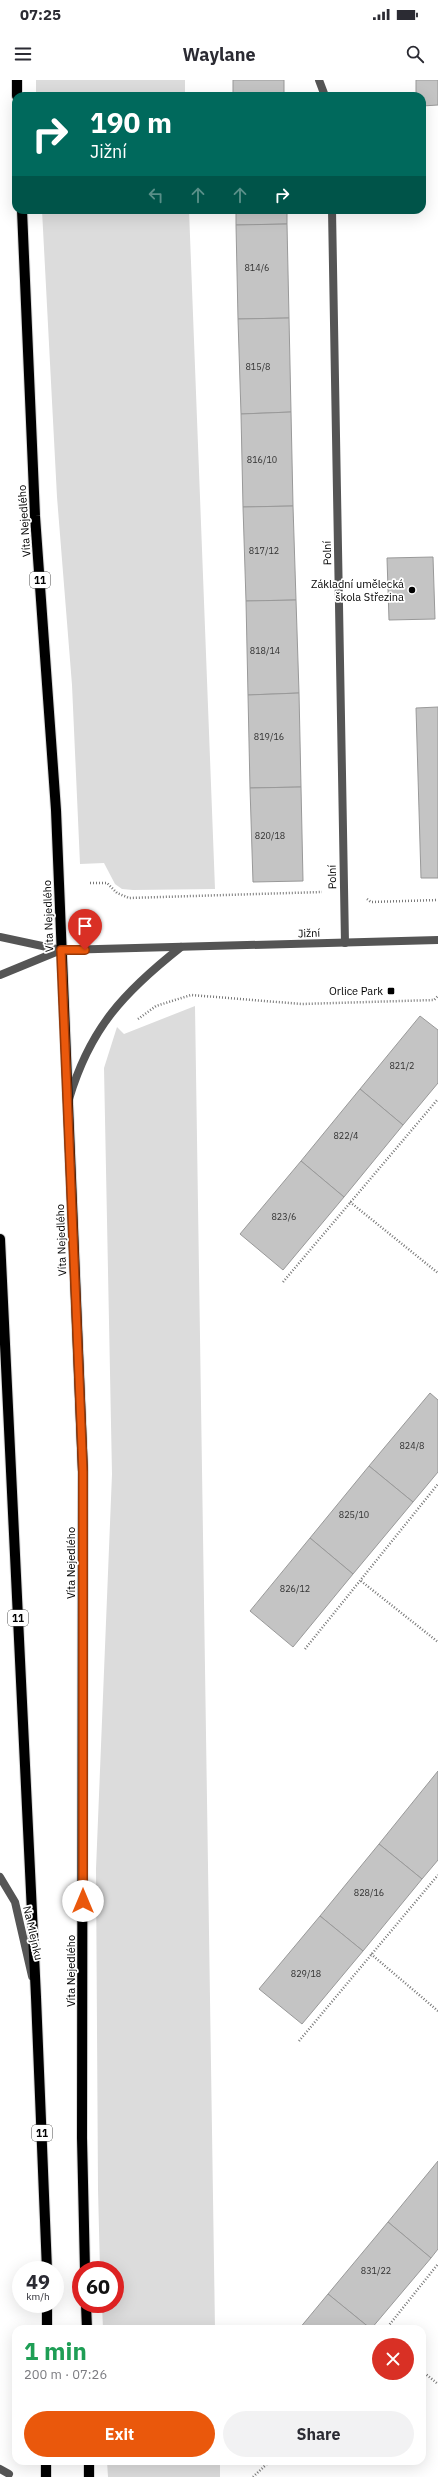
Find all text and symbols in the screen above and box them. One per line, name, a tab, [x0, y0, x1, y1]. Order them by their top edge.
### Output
text: 07:25	[20, 5, 61, 24]
icon: menu	[12, 43, 34, 65]
text: Waylane	[182, 43, 256, 66]
icon: search	[404, 43, 426, 65]
text: 190 m	[90, 104, 172, 141]
icon: right	[24, 108, 76, 160]
text: Jižní	[90, 140, 127, 163]
icon: left	[145, 184, 167, 206]
icon: ahead	[187, 184, 209, 206]
icon: ahead	[229, 184, 251, 206]
icon: right	[271, 184, 293, 206]
house number: 814/6	[244, 262, 270, 273]
house number: 815/8	[245, 361, 271, 372]
house number: 816/10	[247, 454, 277, 465]
street label: Víta Nejedlého	[14, 484, 34, 558]
street label: Polní	[320, 540, 334, 565]
house number: 817/12	[249, 545, 279, 556]
road number: 11	[30, 572, 50, 588]
place label: Základní umělecká škola Střezina	[311, 577, 404, 604]
marker: Základní umělecká škola Střezina	[407, 585, 417, 595]
house number: 818/14	[250, 645, 280, 656]
house number: 819/16	[254, 731, 284, 742]
house number: 820/18	[255, 830, 285, 841]
street label: Polní	[325, 864, 339, 889]
street label: Víta Nejedlého	[40, 880, 56, 952]
pin	[68, 909, 102, 950]
icon: arrive	[74, 915, 96, 937]
street label: Jižní	[298, 926, 321, 940]
place label: Orlice Park	[329, 984, 383, 998]
marker: Orlice Park	[386, 986, 396, 996]
house number: 821/2	[389, 1060, 415, 1071]
house number: 822/4	[333, 1130, 359, 1141]
street label: Víta Nejedlého	[53, 1204, 69, 1276]
house number: 823/6	[271, 1211, 297, 1222]
house number: 824/8	[399, 1440, 425, 1451]
house number: 825/10	[339, 1509, 369, 1520]
street label: Víta Nejedlého	[64, 1527, 78, 1599]
house number: 826/12	[280, 1583, 310, 1594]
road number: 11	[8, 1610, 28, 1626]
position arrow	[62, 1880, 104, 1922]
house number: 828/16	[354, 1887, 384, 1898]
street label: Na Mlejnku	[20, 1905, 46, 1961]
street label: Víta Nejedlého	[64, 1935, 78, 2007]
house number: 829/18	[291, 1968, 321, 1979]
road number: 11	[32, 2125, 52, 2141]
speed limit sign: 60	[72, 2261, 124, 2313]
house number: 831/22	[361, 2265, 391, 2276]
text: 49	[26, 2268, 50, 2295]
text: km/h	[26, 2290, 50, 2303]
text: 1 min	[24, 2335, 87, 2367]
button: close	[372, 2338, 414, 2380]
text: 200 m · 07:26	[24, 2366, 107, 2383]
button: Exit	[24, 2411, 215, 2457]
button: Share	[223, 2411, 414, 2457]

